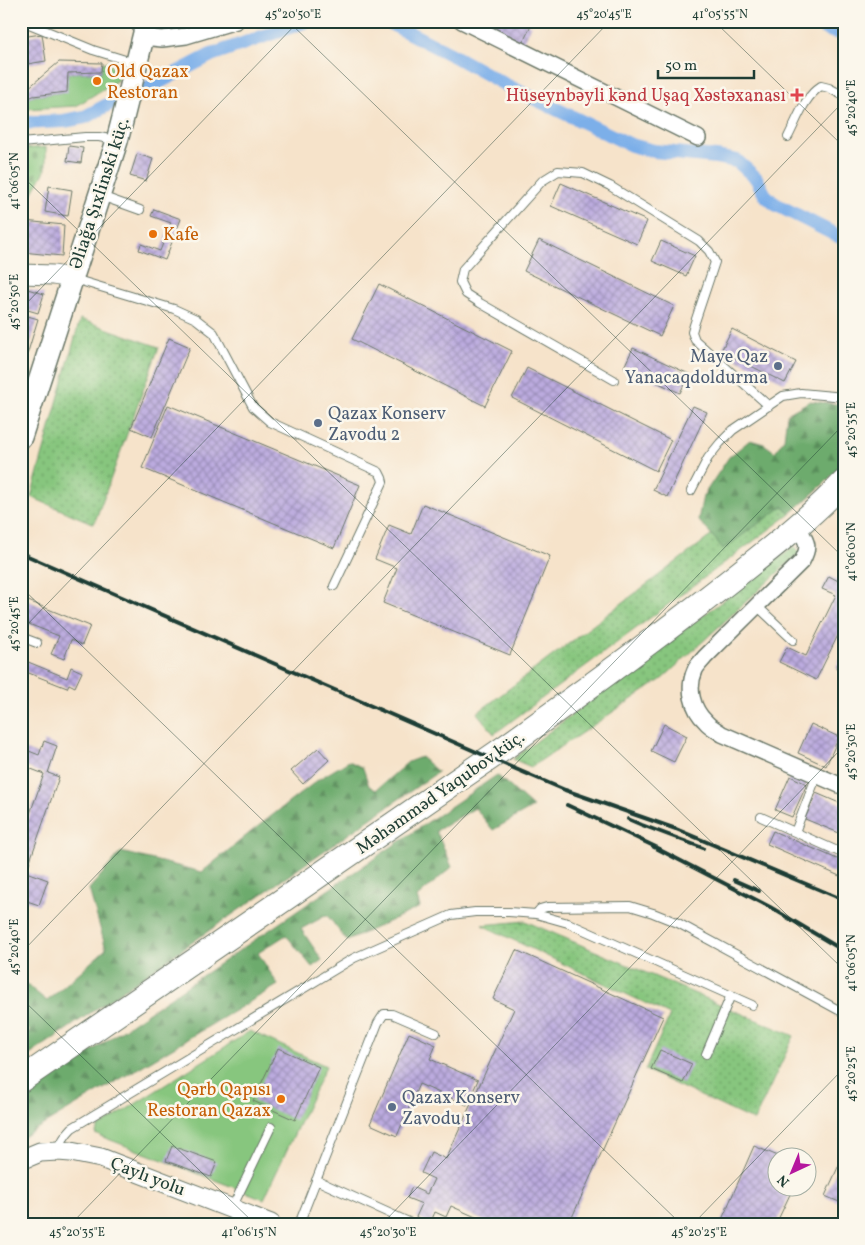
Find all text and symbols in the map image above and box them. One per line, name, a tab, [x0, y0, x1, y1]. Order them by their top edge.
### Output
text: 45°20'50"E	[265, 7, 321, 23]
text: 45°20'45"E	[576, 7, 632, 23]
text: 41°05'55"N	[692, 7, 748, 23]
scale bar	[658, 48, 754, 80]
text: 50 m	[665, 56, 697, 77]
place label: Old Qazax Restoran	[107, 60, 189, 106]
marker: Old Qazax Restoran	[91, 75, 103, 87]
text: 45°20'40"E	[844, 80, 860, 136]
place label: Hüseynbəyli kənd Uşaq Xəstəxanası	[506, 84, 786, 109]
marker: Hüseynbəyli kənd Uşaq Xəstəxanası	[790, 88, 804, 102]
street label: Əliağa Şıxlinski küç.	[64, 114, 137, 272]
text: 41°06'05"N	[7, 152, 23, 210]
place label: Kafe	[163, 223, 199, 248]
marker: Kafe	[147, 228, 159, 240]
text: 45°20'50"E	[7, 274, 23, 330]
place label: Maye Qaz Yanacaqdoldurma	[625, 345, 768, 391]
marker: Maye Qaz Yanacaqdoldurma	[772, 360, 784, 372]
place label: Qazax Konserv Zavodu 2	[328, 402, 446, 448]
text: 45°20'35"E	[844, 402, 860, 458]
marker: Qazax Konserv Zavodu 2	[312, 417, 324, 429]
text: 41°06'00"N	[844, 522, 860, 582]
text: 45°20'45"E	[7, 596, 23, 652]
text: 45°20'30"E	[844, 724, 860, 780]
street label: Məhəmməd Yaqubov küç.	[351, 725, 530, 861]
text: 45°20'40"E	[7, 919, 23, 975]
text: 41°06'05"N	[844, 934, 860, 992]
text: 45°20'25"E	[844, 1046, 860, 1102]
place label: Qərb Qapısı Restoran Qazax	[147, 1078, 271, 1124]
place label: Qazax Konserv Zavodu 1	[402, 1086, 520, 1132]
marker: Qərb Qapısı Restoran Qazax	[275, 1093, 287, 1105]
marker: Qazax Konserv Zavodu 1	[386, 1101, 398, 1113]
north arrow	[768, 1148, 818, 1198]
street label: Çaylı yolu	[106, 1152, 188, 1203]
text: N	[774, 1170, 794, 1191]
text: 45°20'35"E	[49, 1225, 105, 1241]
text: 41°06'15"N	[221, 1225, 277, 1241]
text: 45°20'30"E	[360, 1225, 416, 1241]
text: 45°20'25"E	[671, 1225, 727, 1241]

